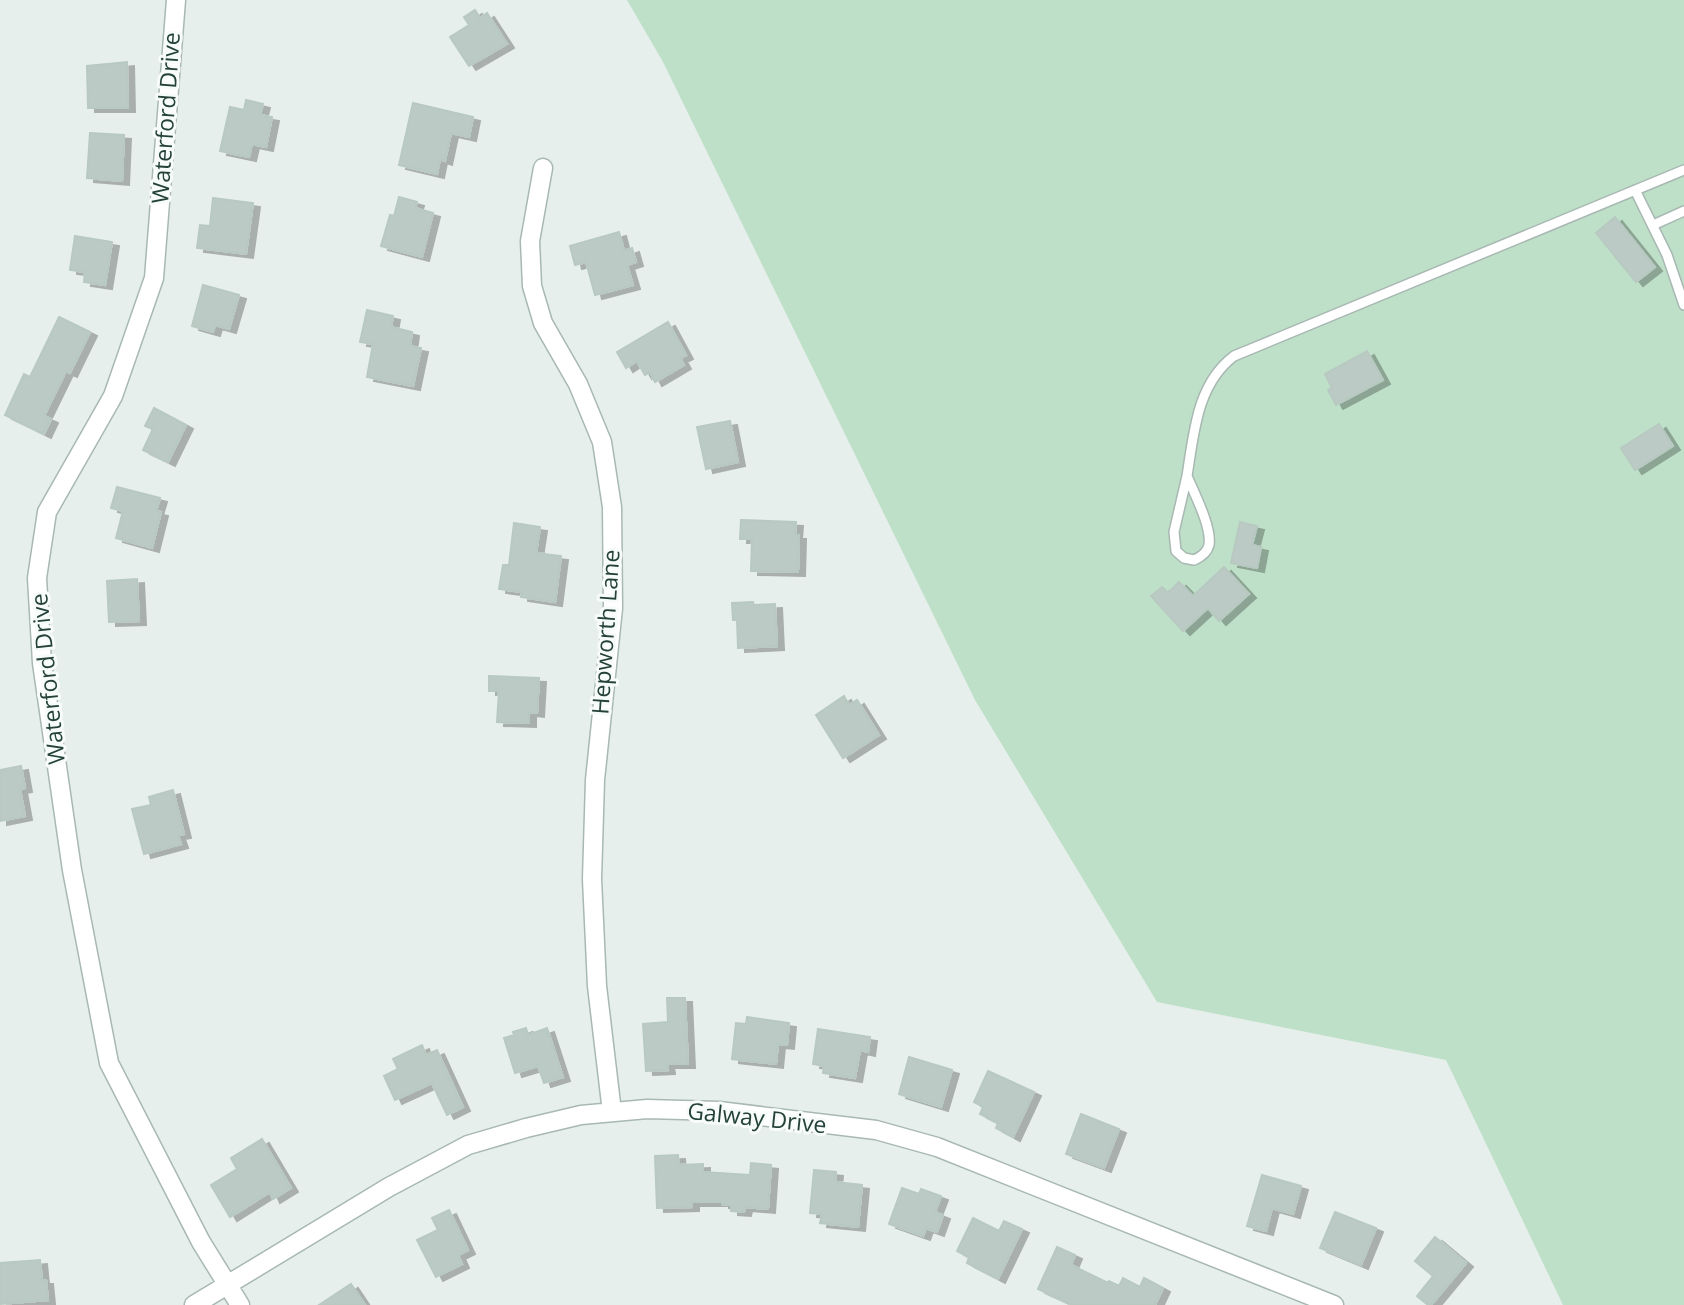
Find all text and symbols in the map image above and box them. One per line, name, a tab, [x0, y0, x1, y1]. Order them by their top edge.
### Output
street label: Waterford Drive	[143, 31, 187, 205]
street label: Hepworth Lane	[583, 548, 627, 715]
street label: Waterford Drive	[22, 592, 72, 766]
street label: Galway Drive	[686, 1094, 828, 1140]

